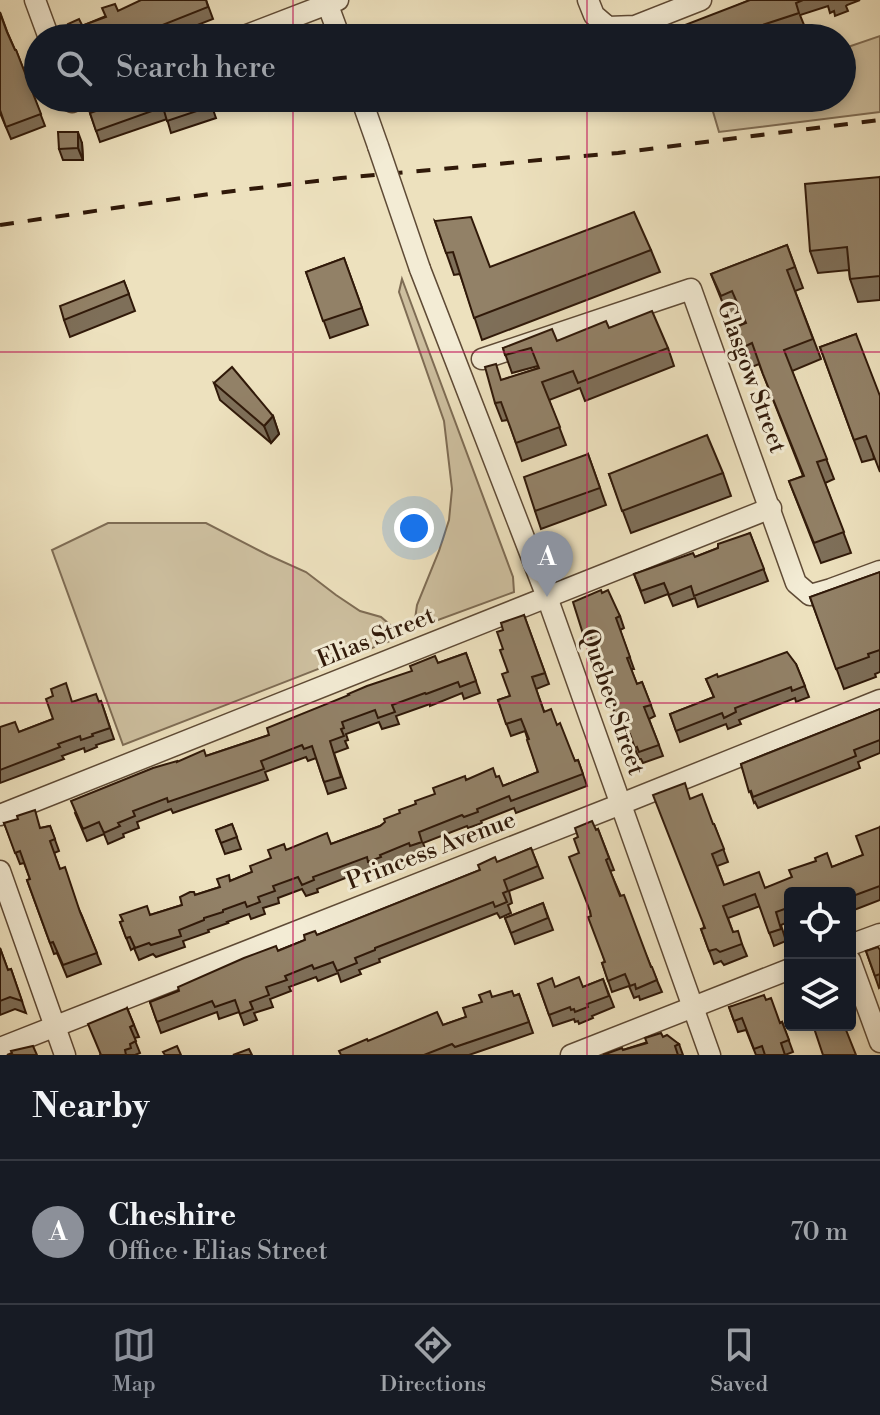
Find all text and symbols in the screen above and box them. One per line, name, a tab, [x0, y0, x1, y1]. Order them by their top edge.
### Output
search box	[24, 24, 856, 112]
icon: search	[52, 46, 96, 90]
text: Search here	[116, 49, 276, 87]
street label: Glasgow Street	[710, 297, 793, 458]
your location	[394, 508, 434, 548]
pin: A	[521, 531, 573, 597]
street label: Elias Street	[313, 601, 440, 675]
street label: Quebec Street	[573, 625, 651, 780]
street label: Princess Avenue	[342, 805, 520, 897]
map controls	[784, 887, 856, 1031]
button: locate	[784, 887, 856, 959]
button: layers	[784, 959, 856, 1031]
text: Nearby	[32, 1086, 150, 1128]
text: Cheshire	[108, 1197, 236, 1235]
text: A	[49, 1216, 67, 1248]
text: 70 m	[790, 1216, 848, 1248]
text: Office · Elias Street	[108, 1235, 328, 1267]
tab: Map	[112, 1323, 156, 1398]
tab: Directions	[380, 1323, 486, 1398]
tab: Saved	[710, 1323, 768, 1398]

